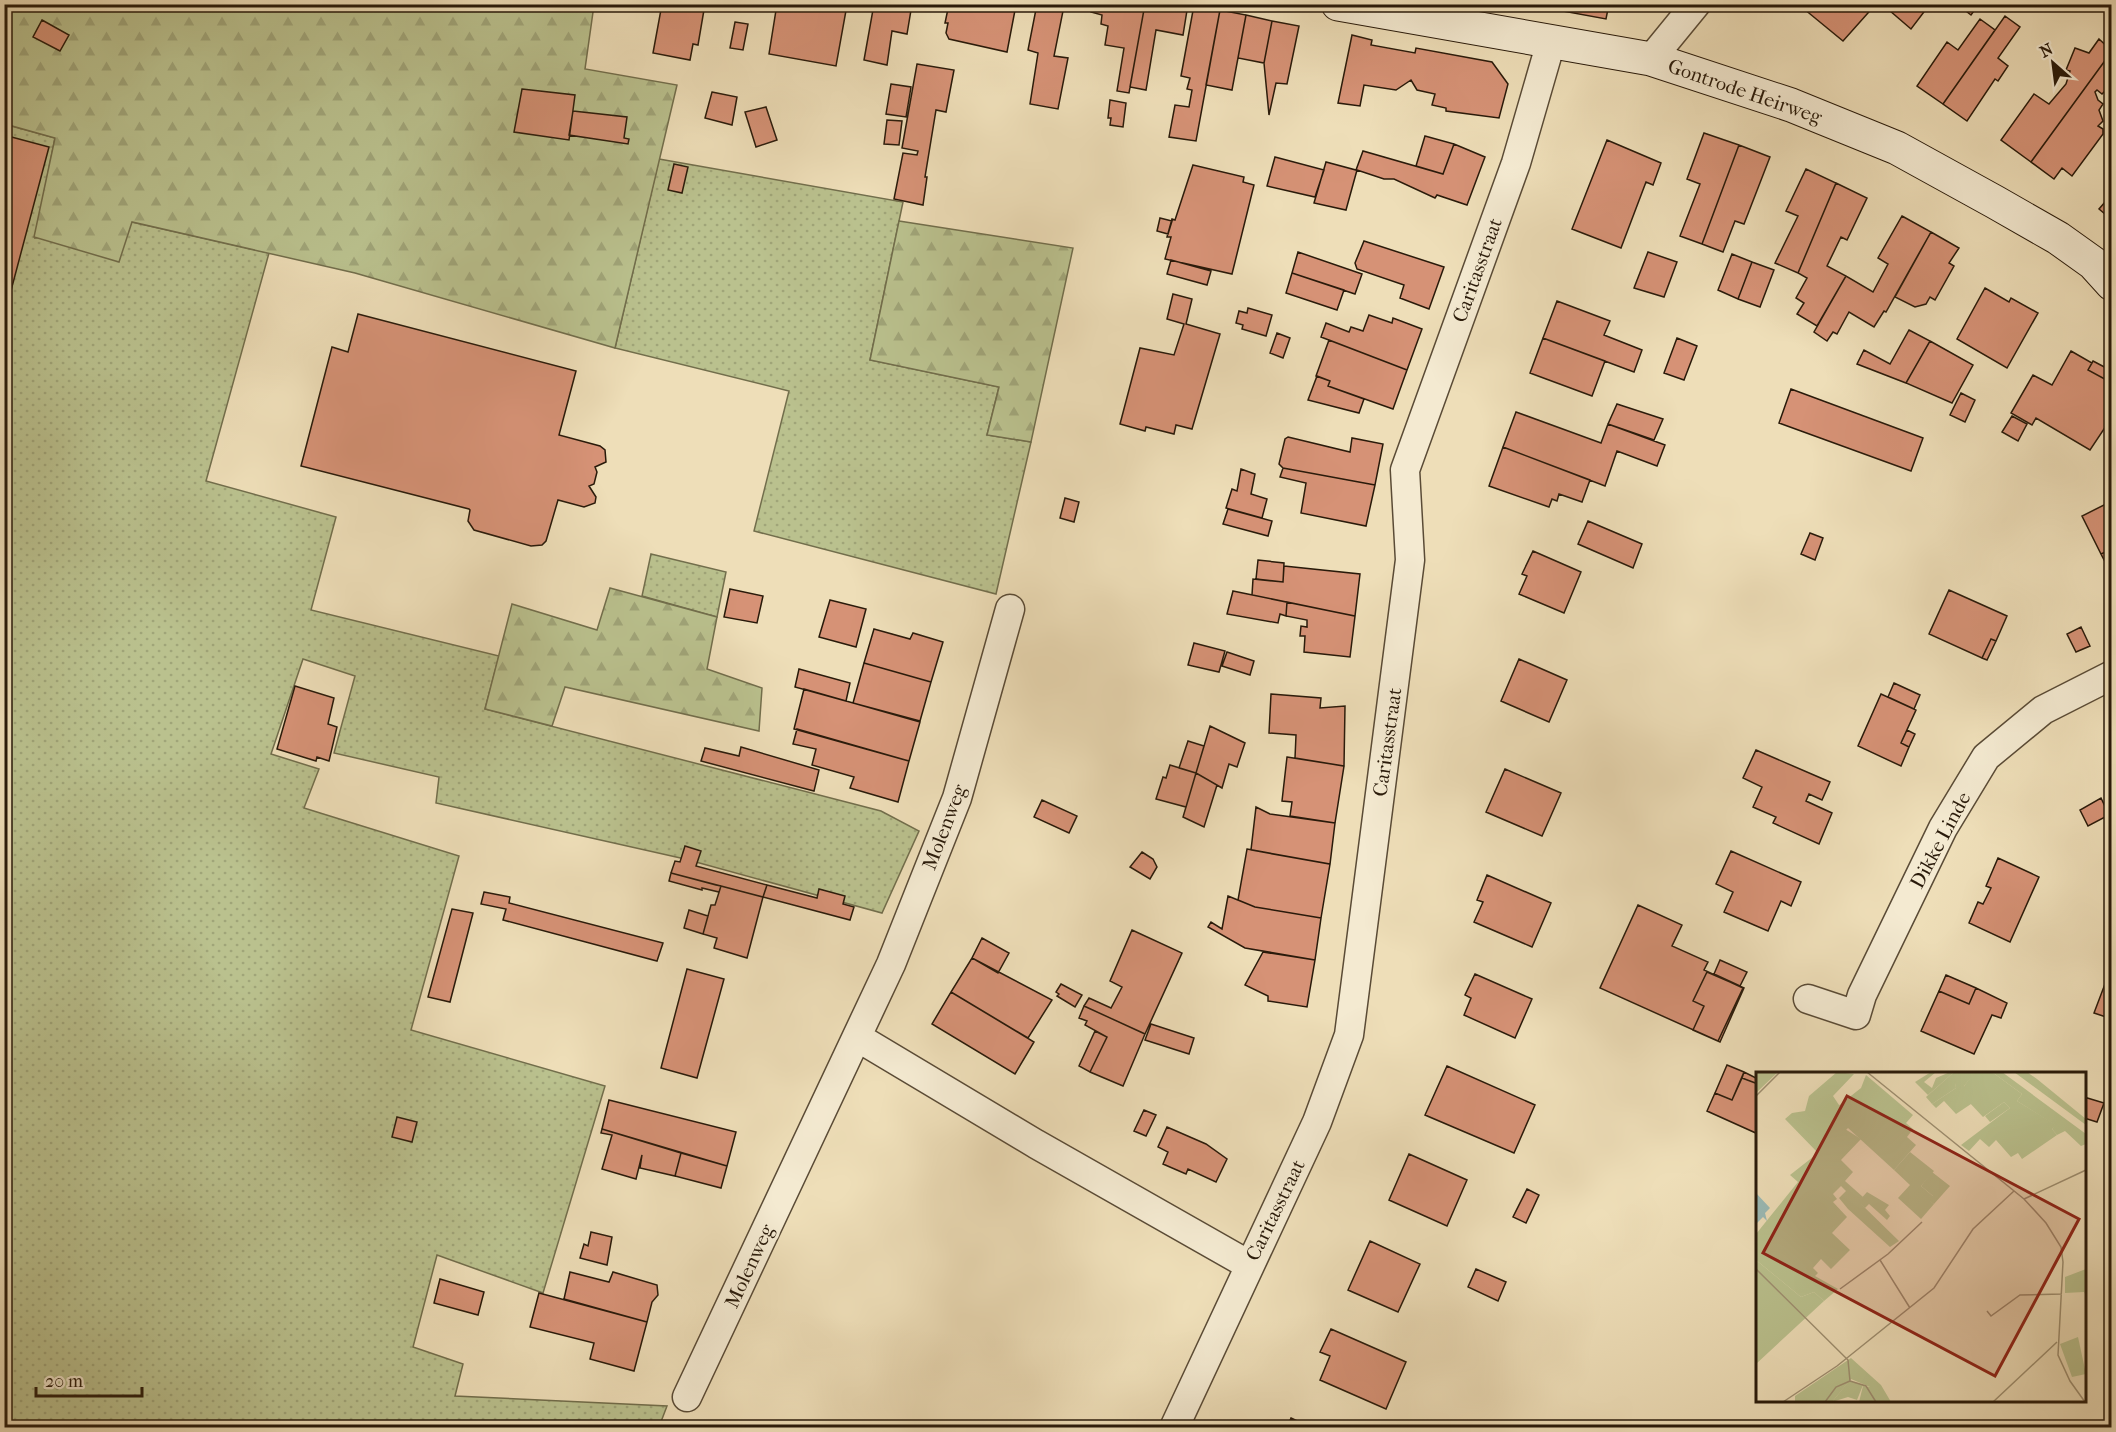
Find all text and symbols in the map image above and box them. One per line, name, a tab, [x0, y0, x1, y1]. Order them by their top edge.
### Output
north arrow	[2023, 33, 2083, 93]
text: N	[2036, 39, 2057, 61]
street label: Gontrode Heirweg	[1665, 54, 1825, 129]
street label: Caritasstraat	[1448, 215, 1507, 326]
street label: Caritasstraat	[1368, 686, 1406, 798]
street label: Molenweg	[918, 781, 971, 873]
street label: Dikke Linde	[1905, 788, 1976, 892]
inset map	[1756, 1072, 2086, 1402]
street label: Caritasstraat	[1241, 1156, 1310, 1264]
street label: Molenweg	[720, 1220, 779, 1312]
scale bar	[36, 1360, 142, 1398]
text: 20 m	[45, 1371, 83, 1392]

